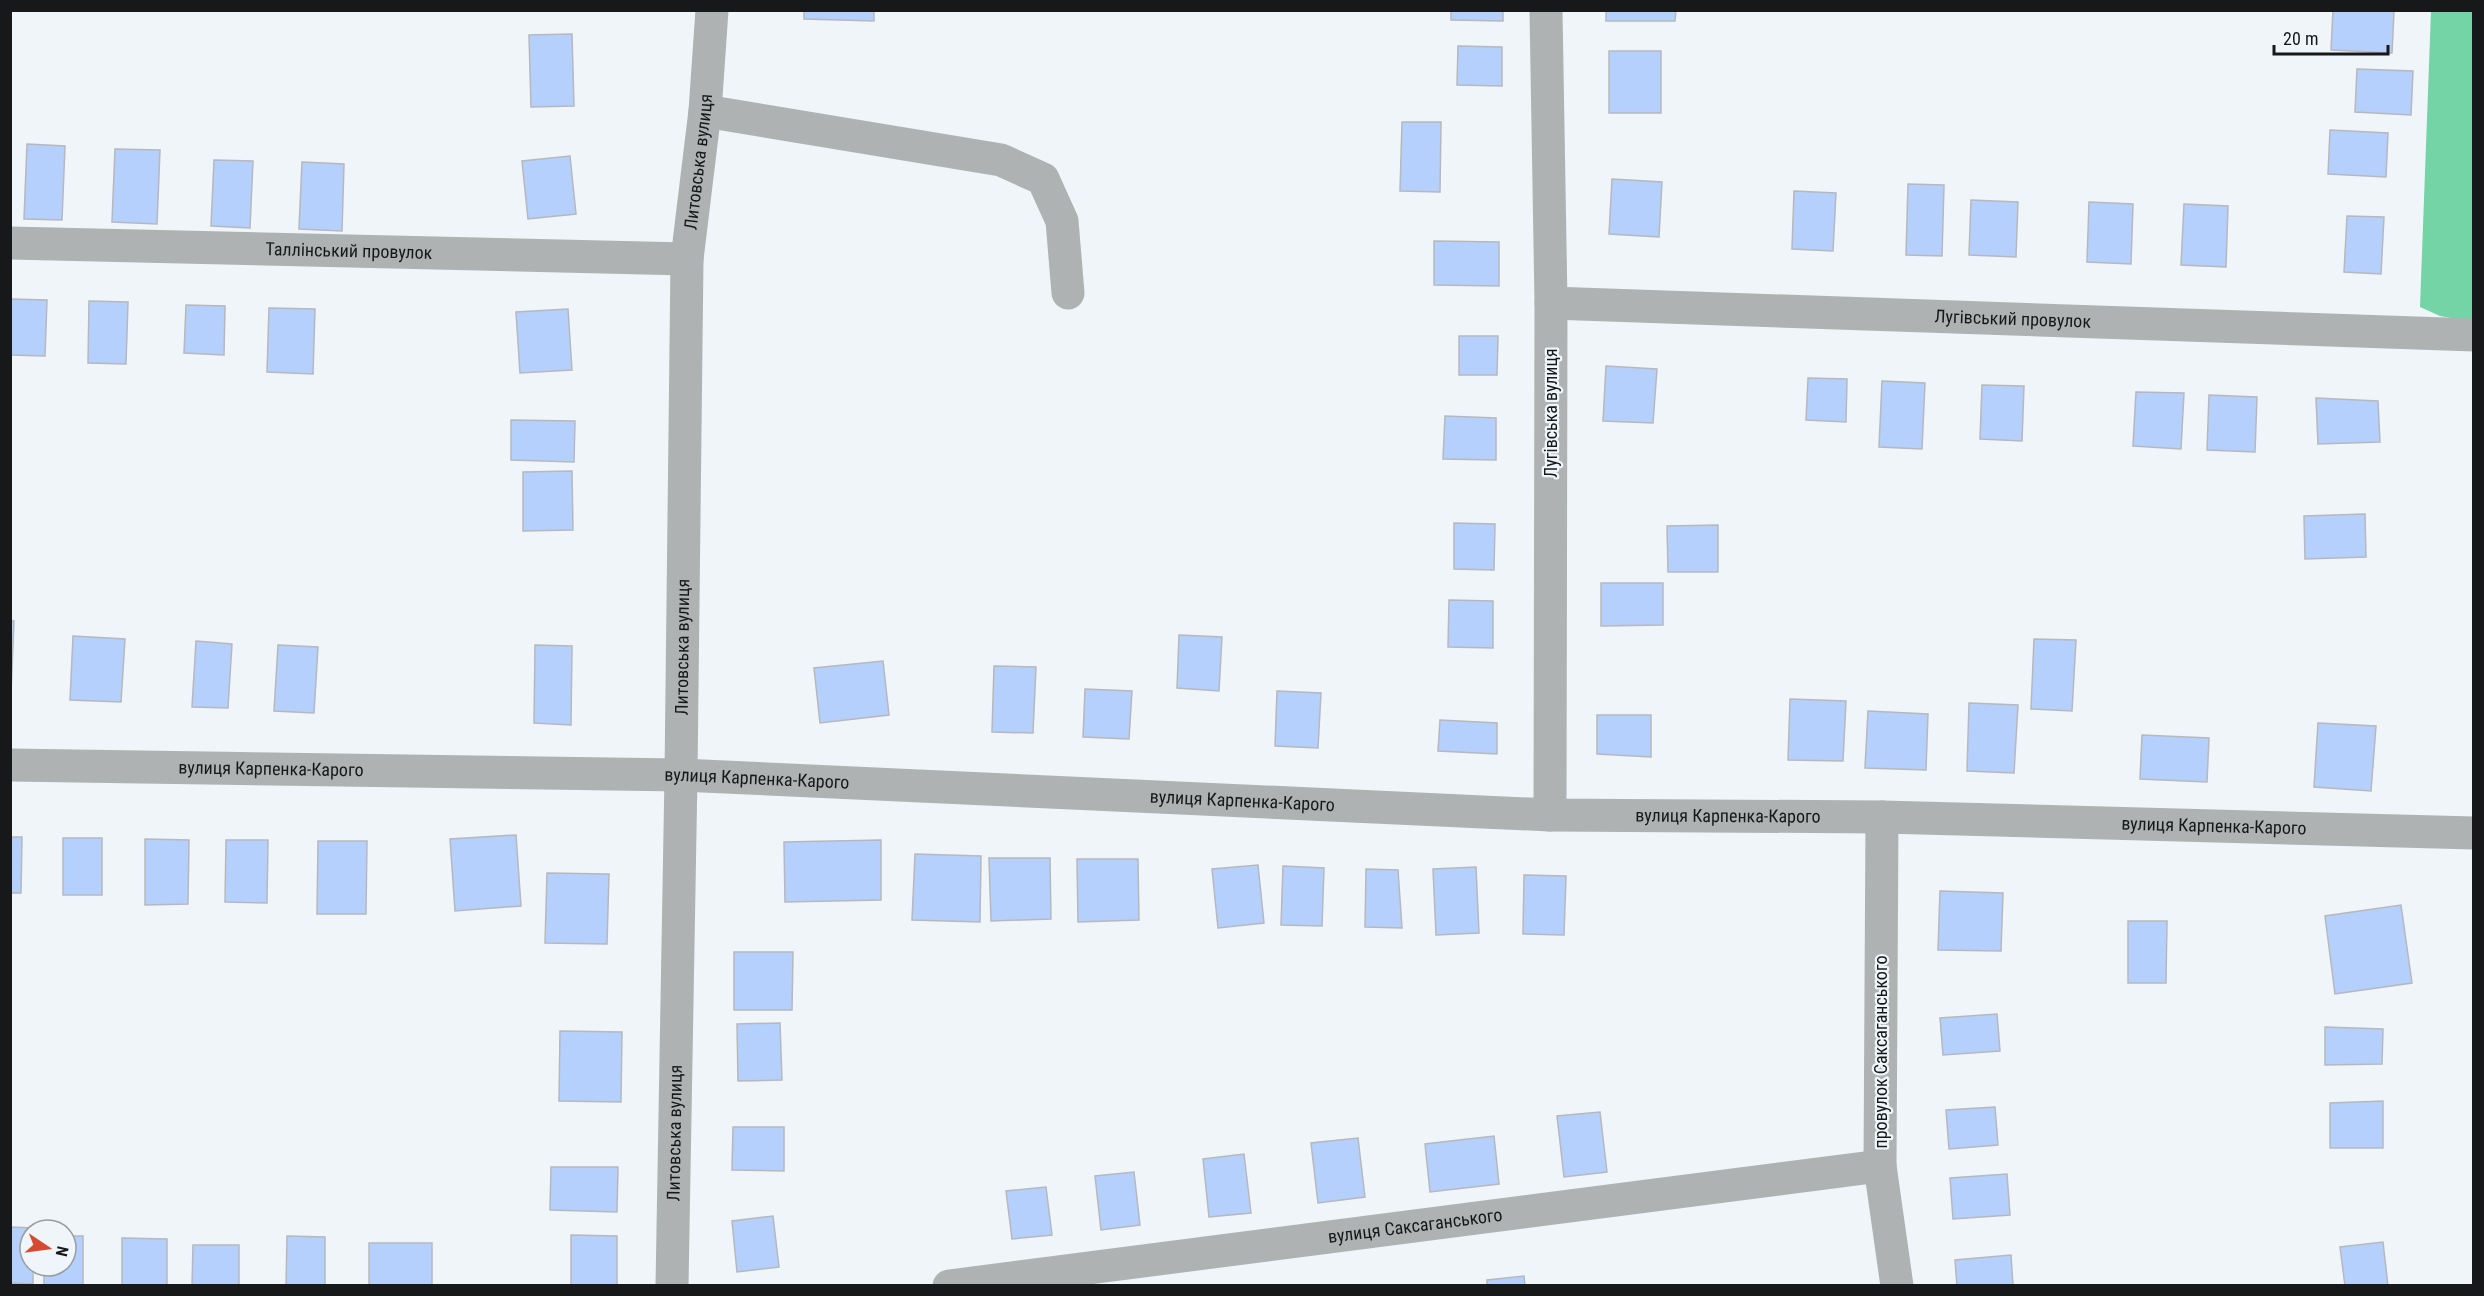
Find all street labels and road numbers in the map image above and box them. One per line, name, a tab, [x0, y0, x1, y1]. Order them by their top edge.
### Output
street label: Литовська вулиця	[680, 93, 716, 231]
street label: Таллінський провулок	[265, 238, 433, 263]
street label: Лугівський провулок	[1934, 305, 2092, 332]
street label: Лугівська вулиця	[1540, 348, 1561, 478]
street label: Литовська вулиця	[671, 579, 693, 716]
street label: вулиця Карпенка-Карого	[178, 757, 364, 780]
street label: вулиця Карпенка-Карого	[664, 764, 850, 793]
street label: вулиця Карпенка-Карого	[1149, 786, 1335, 815]
street label: вулиця Карпенка-Карого	[1635, 805, 1821, 827]
street label: вулиця Карпенка-Карого	[2121, 812, 2307, 838]
street label: провулок Саксаганського	[1870, 956, 1891, 1148]
street label: Литовська вулиця	[662, 1064, 686, 1202]
street label: вулиця Саксаганського	[1327, 1204, 1504, 1247]

